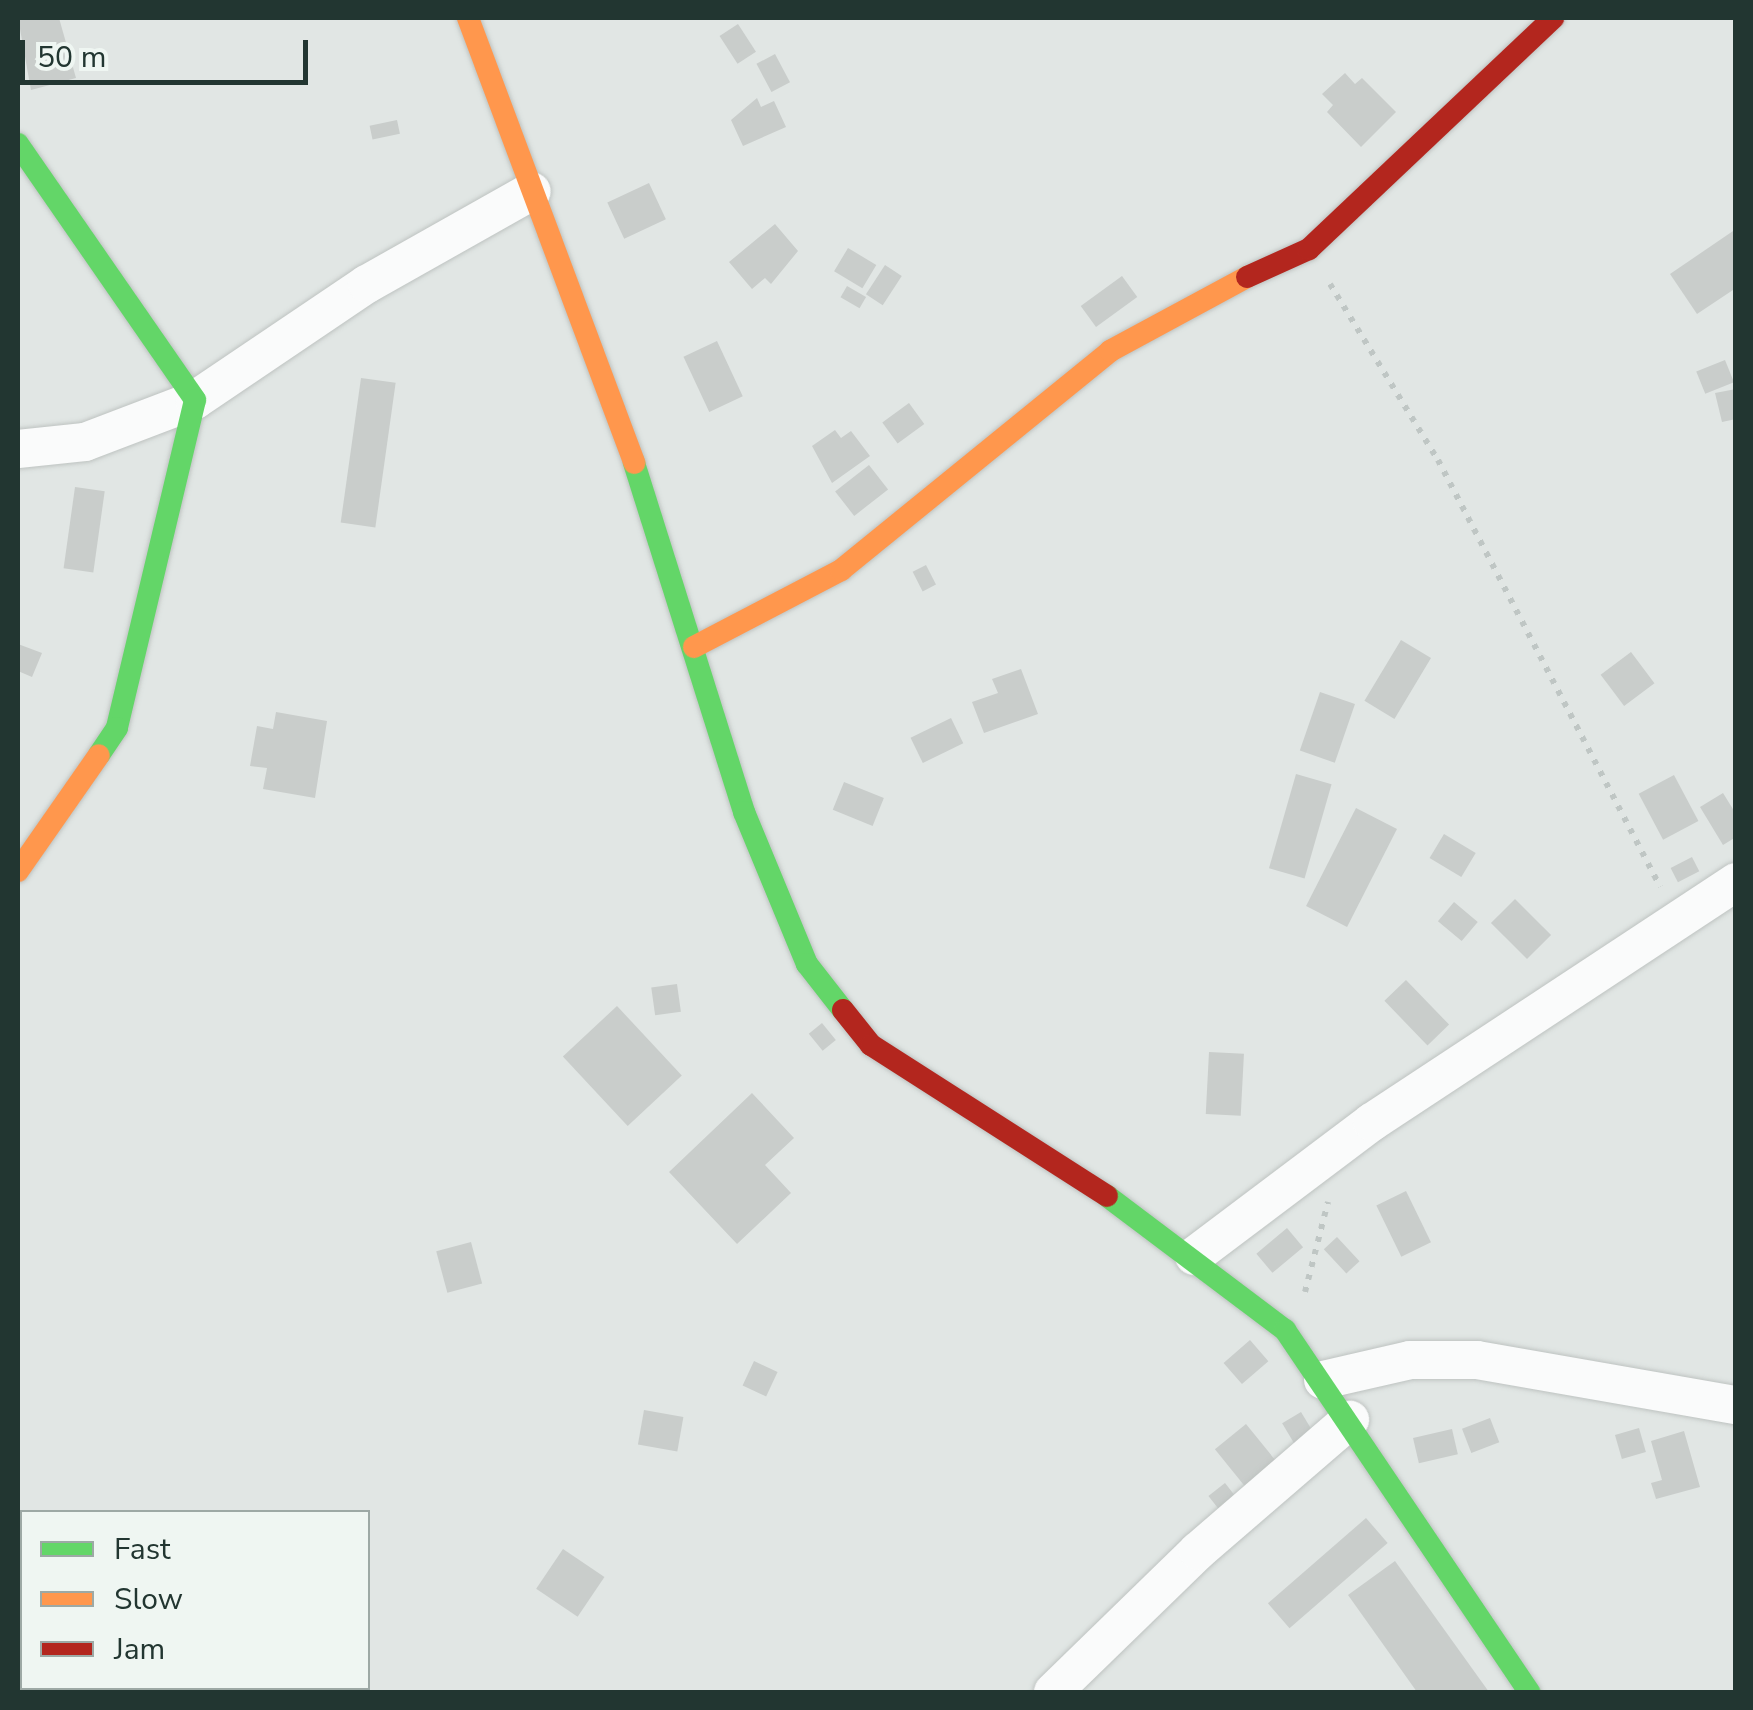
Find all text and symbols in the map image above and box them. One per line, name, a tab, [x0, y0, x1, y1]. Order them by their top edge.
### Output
scale bar	[25, 20, 312, 82]
text: 50 m	[37, 37, 106, 78]
legend	[20, 1510, 370, 1690]
text: Fast	[114, 1529, 171, 1570]
text: Slow	[114, 1579, 183, 1620]
text: Jam	[114, 1629, 165, 1670]

